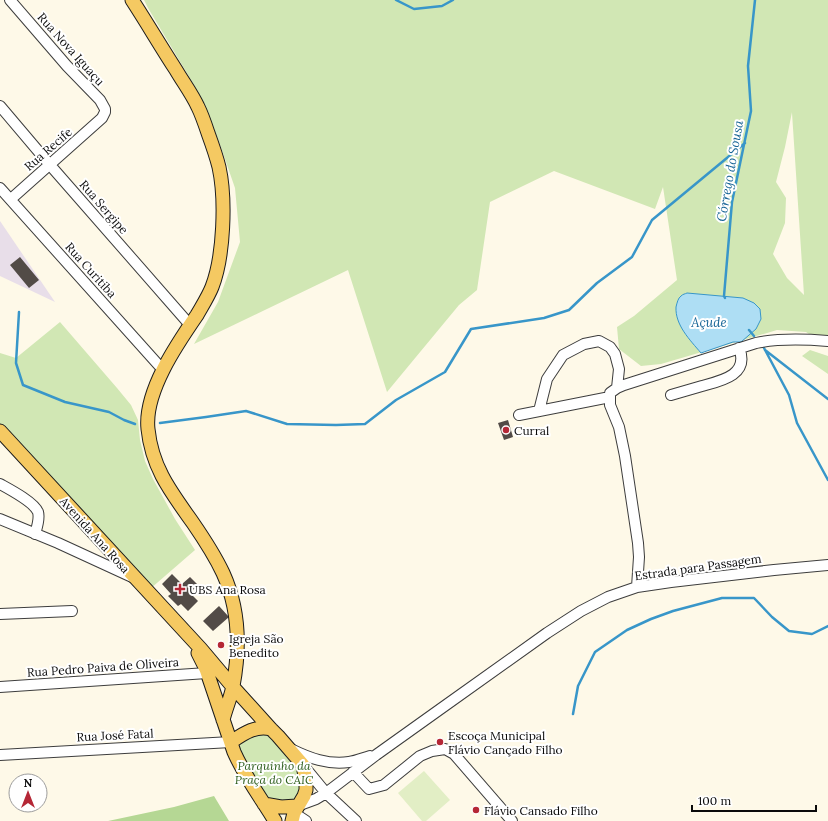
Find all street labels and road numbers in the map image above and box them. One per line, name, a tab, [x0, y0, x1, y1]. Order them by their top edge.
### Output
street label: Rua Nova Iguaçu	[34, 10, 108, 88]
street label: Rua Recife	[21, 124, 75, 174]
street label: Rua Sergipe	[77, 177, 132, 237]
street label: Rua Curitiba	[62, 239, 120, 301]
street label: Avenida Ana Rosa	[56, 493, 133, 576]
street label: Estrada para Passagem	[634, 551, 763, 583]
street label: Rua Pedro Paiva de Oliveira	[26, 654, 180, 680]
street label: Rua José Fatal	[76, 725, 154, 745]

